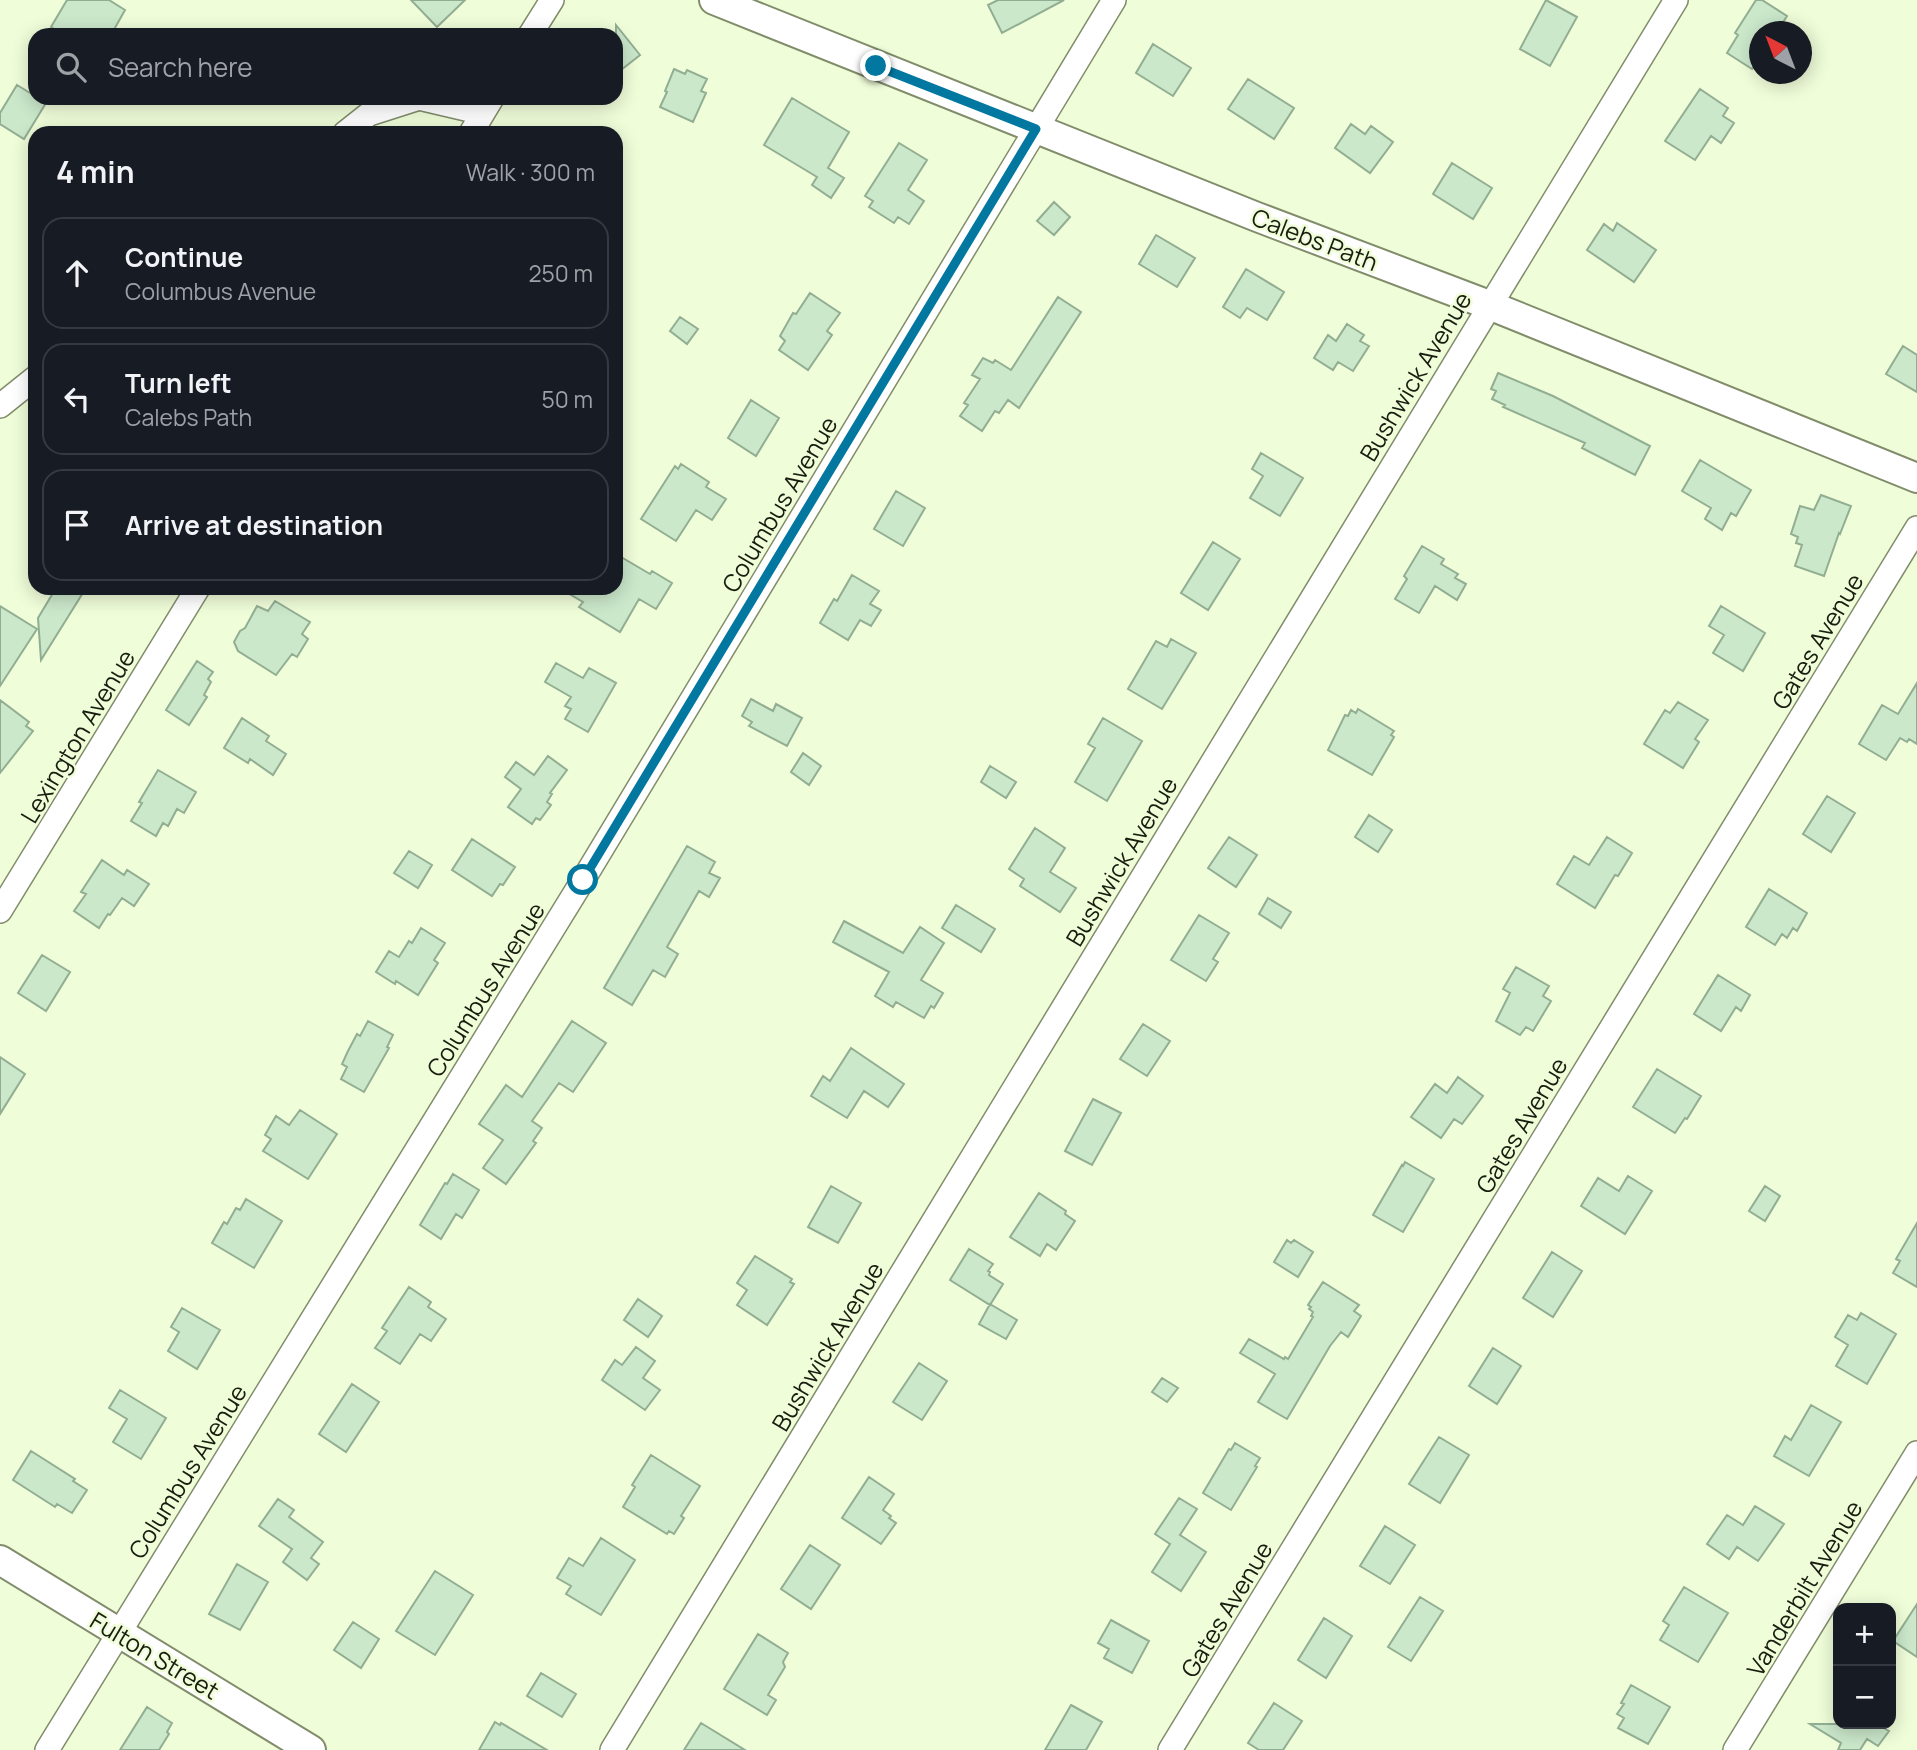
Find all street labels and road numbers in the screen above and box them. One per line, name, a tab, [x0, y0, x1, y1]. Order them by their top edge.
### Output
street label: Calebs Path	[1247, 200, 1383, 278]
street label: Bushwick Avenue	[1351, 285, 1479, 467]
street label: Columbus Avenue	[713, 410, 845, 598]
street label: Gates Avenue	[1763, 567, 1871, 715]
street label: Lexington Avenue	[12, 643, 142, 829]
street label: Bushwick Avenue	[1057, 770, 1185, 952]
street label: Columbus Avenue	[418, 896, 552, 1082]
street label: Gates Avenue	[1467, 1051, 1575, 1199]
street label: Bushwick Avenue	[763, 1255, 891, 1437]
street label: Columbus Avenue	[120, 1378, 254, 1564]
street label: Vanderbilt Avenue	[1738, 1494, 1870, 1682]
street label: Gates Avenue	[1172, 1535, 1280, 1683]
street label: Fulton Street	[84, 1604, 226, 1706]

